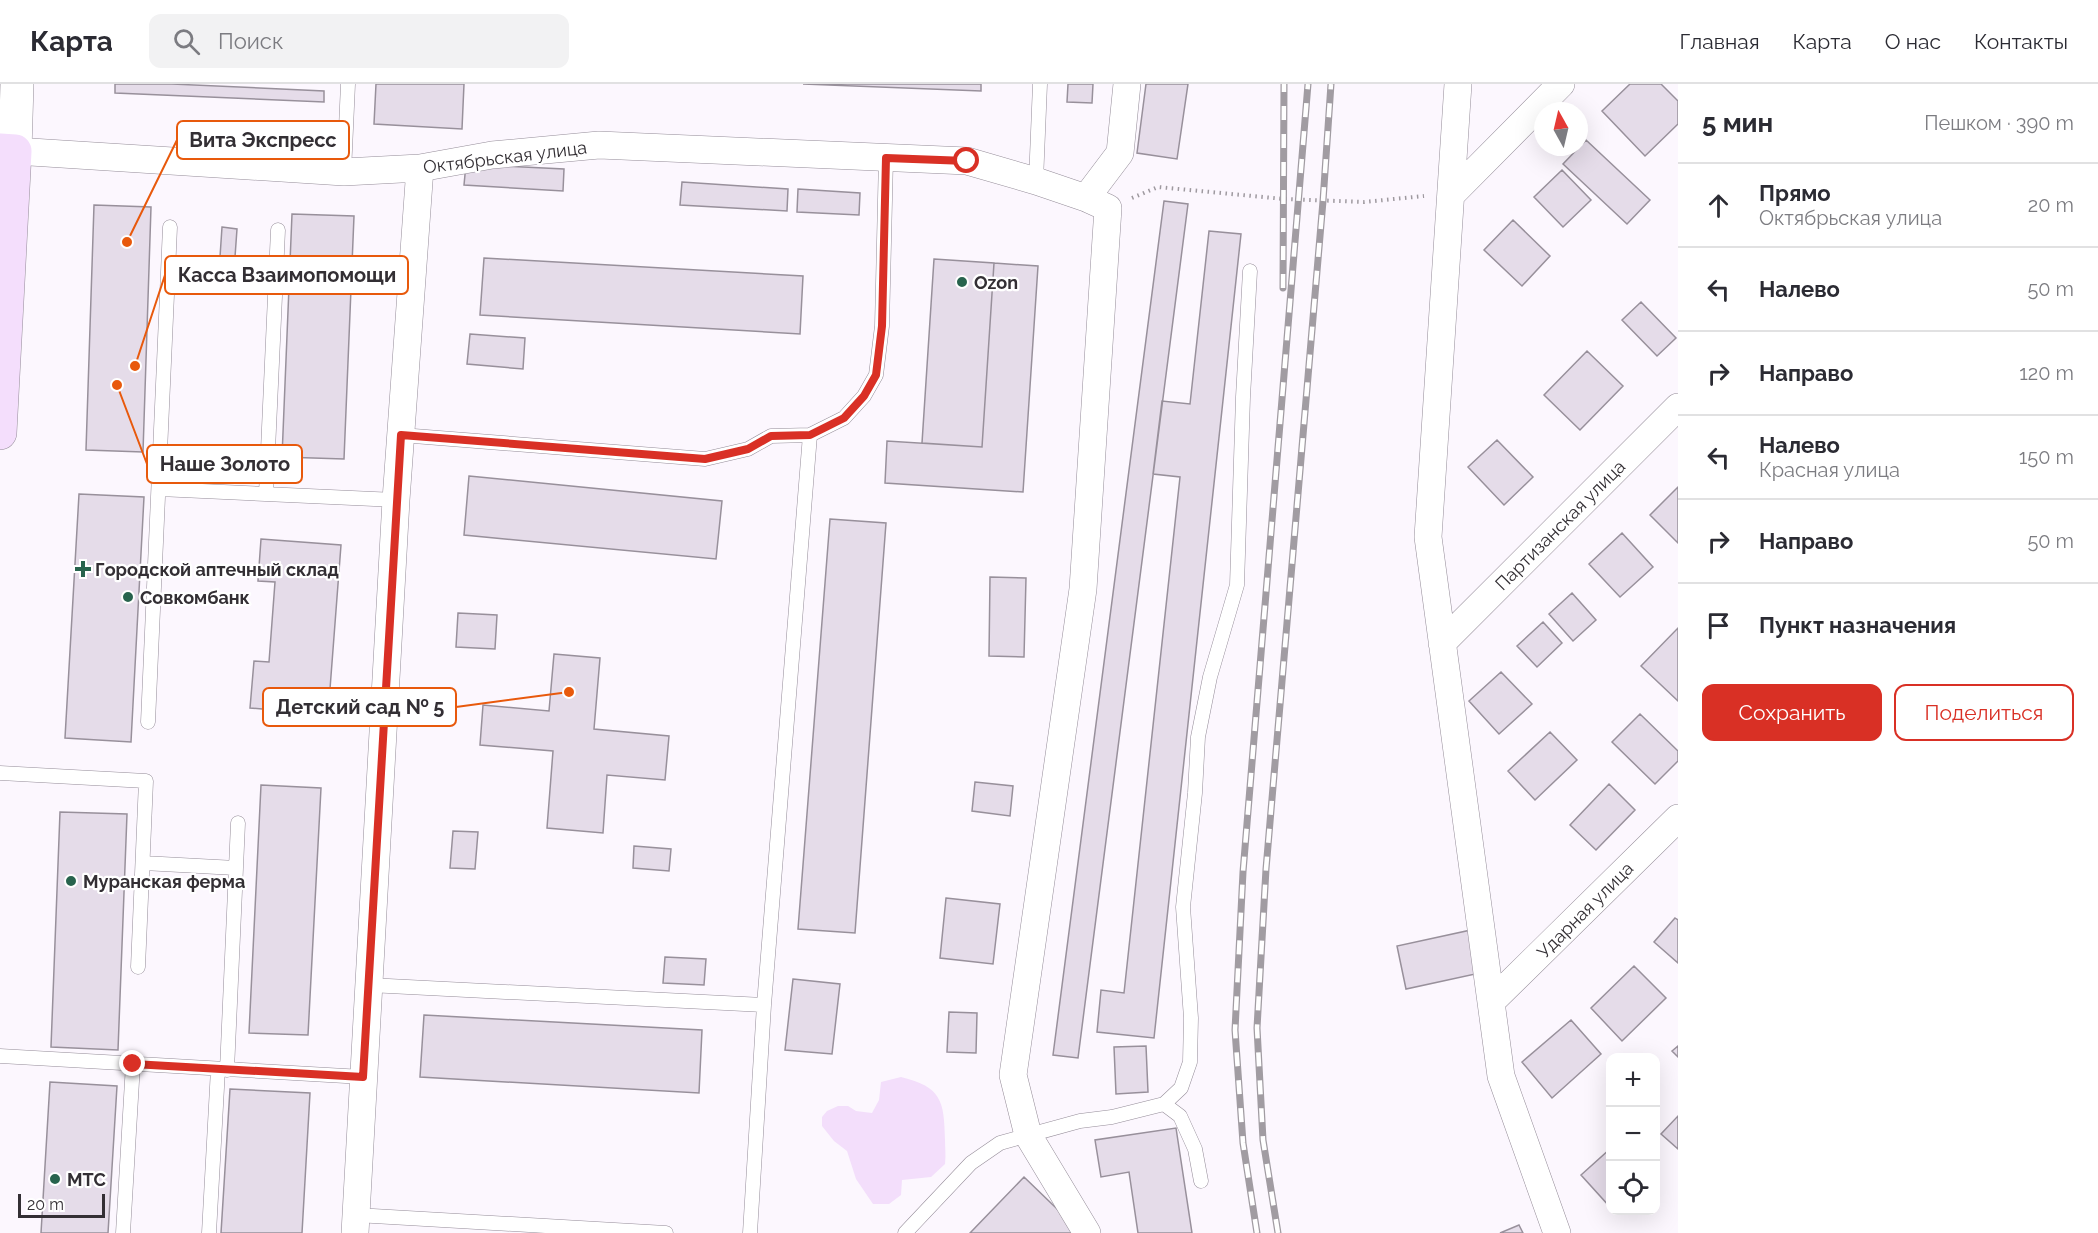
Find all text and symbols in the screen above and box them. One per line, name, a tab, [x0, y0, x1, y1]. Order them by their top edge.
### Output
search box	[149, 14, 569, 68]
text: Карта	[30, 25, 113, 58]
icon: search	[170, 25, 203, 58]
text: Поиск	[218, 28, 283, 54]
text: Главная	[1680, 29, 1760, 54]
text: Карта	[1793, 29, 1852, 54]
text: О нас	[1885, 29, 1941, 54]
text: Контакты	[1974, 29, 2068, 54]
north arrow	[1534, 102, 1588, 156]
text: 5 мин	[1702, 108, 1773, 138]
text: Пешком · 390 m	[1924, 111, 2074, 135]
callout: Вита Экспресс	[177, 121, 349, 159]
text: Вита Экспресс	[189, 128, 337, 152]
street label: Октябрьская улица	[422, 137, 588, 177]
route start	[953, 147, 979, 173]
text: Прямо	[1759, 180, 1831, 206]
icon: ahead	[1702, 189, 1735, 222]
text: 20 m	[2028, 193, 2074, 217]
text: Октябрьская улица	[1759, 206, 1942, 230]
callout: Касса Взаимопомощи	[165, 256, 408, 294]
text: Касса Взаимопомощи	[178, 263, 396, 287]
place label: Ozon	[974, 272, 1018, 293]
icon: left	[1702, 273, 1735, 306]
marker: Ozon	[955, 275, 969, 289]
text: Налево	[1759, 276, 1840, 302]
text: 50 m	[2027, 277, 2074, 301]
icon: right	[1702, 357, 1735, 390]
text: Направо	[1759, 360, 1853, 386]
text: 120 m	[2019, 361, 2074, 385]
text: Налево	[1759, 432, 1840, 458]
icon: left	[1702, 441, 1735, 474]
callout: Наше Золото	[147, 445, 302, 483]
text: 150 m	[2019, 445, 2074, 469]
text: Наше Золото	[160, 452, 290, 476]
street label: Партизанская улица	[1491, 456, 1629, 594]
text: Красная улица	[1759, 458, 1900, 482]
icon: right	[1702, 525, 1735, 558]
text: Направо	[1759, 528, 1853, 554]
text: 50 m	[2027, 529, 2074, 553]
place label: Городской аптечный склад	[95, 559, 339, 580]
marker: Городской аптечный склад	[76, 562, 90, 576]
place label: Совкомбанк	[140, 587, 250, 608]
marker: Совкомбанк	[121, 590, 135, 604]
icon: arrive	[1702, 609, 1735, 642]
text: Пункт назначения	[1759, 612, 1956, 638]
button: Сохранить	[1702, 684, 1882, 741]
button: Поделиться	[1894, 684, 2074, 741]
callout: Детский сад № 5	[263, 688, 456, 726]
text: Детский сад № 5	[276, 695, 444, 719]
street label: Ударная улица	[1533, 858, 1637, 962]
place label: Муранская ферма	[83, 871, 245, 892]
marker: Муранская ферма	[64, 874, 78, 888]
route end	[119, 1050, 145, 1076]
map controls	[1606, 1053, 1660, 1215]
button: +	[1606, 1053, 1660, 1107]
button: −	[1606, 1107, 1660, 1161]
button: locate	[1606, 1161, 1660, 1215]
place label: МТС	[67, 1169, 106, 1190]
marker: МТС	[48, 1172, 62, 1186]
scale bar	[18, 1191, 105, 1218]
text: 20 m	[27, 1195, 64, 1214]

